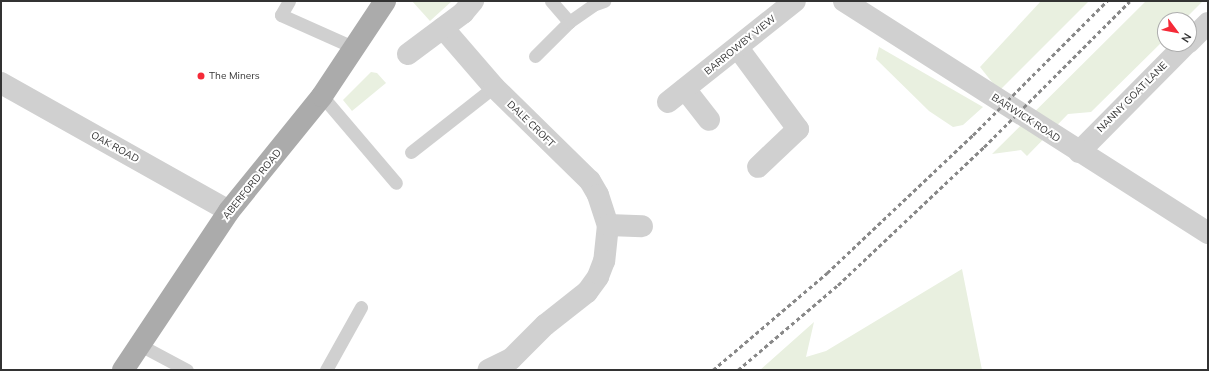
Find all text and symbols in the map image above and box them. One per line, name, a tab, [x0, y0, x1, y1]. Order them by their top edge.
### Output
north arrow	[1157, 12, 1197, 52]
street label: BARROWBY VIEW	[702, 13, 778, 77]
text: N	[1178, 31, 1194, 45]
street label: NANNY GOAT LANE	[1094, 59, 1170, 135]
place label: The Miners	[209, 70, 260, 82]
marker: The Miners	[196, 71, 206, 81]
street label: BARWICK ROAD	[989, 91, 1063, 145]
street label: DALE CROFT	[505, 98, 557, 150]
street label: OAK ROAD	[89, 129, 141, 165]
street label: ABERFORD ROAD	[220, 147, 284, 221]

